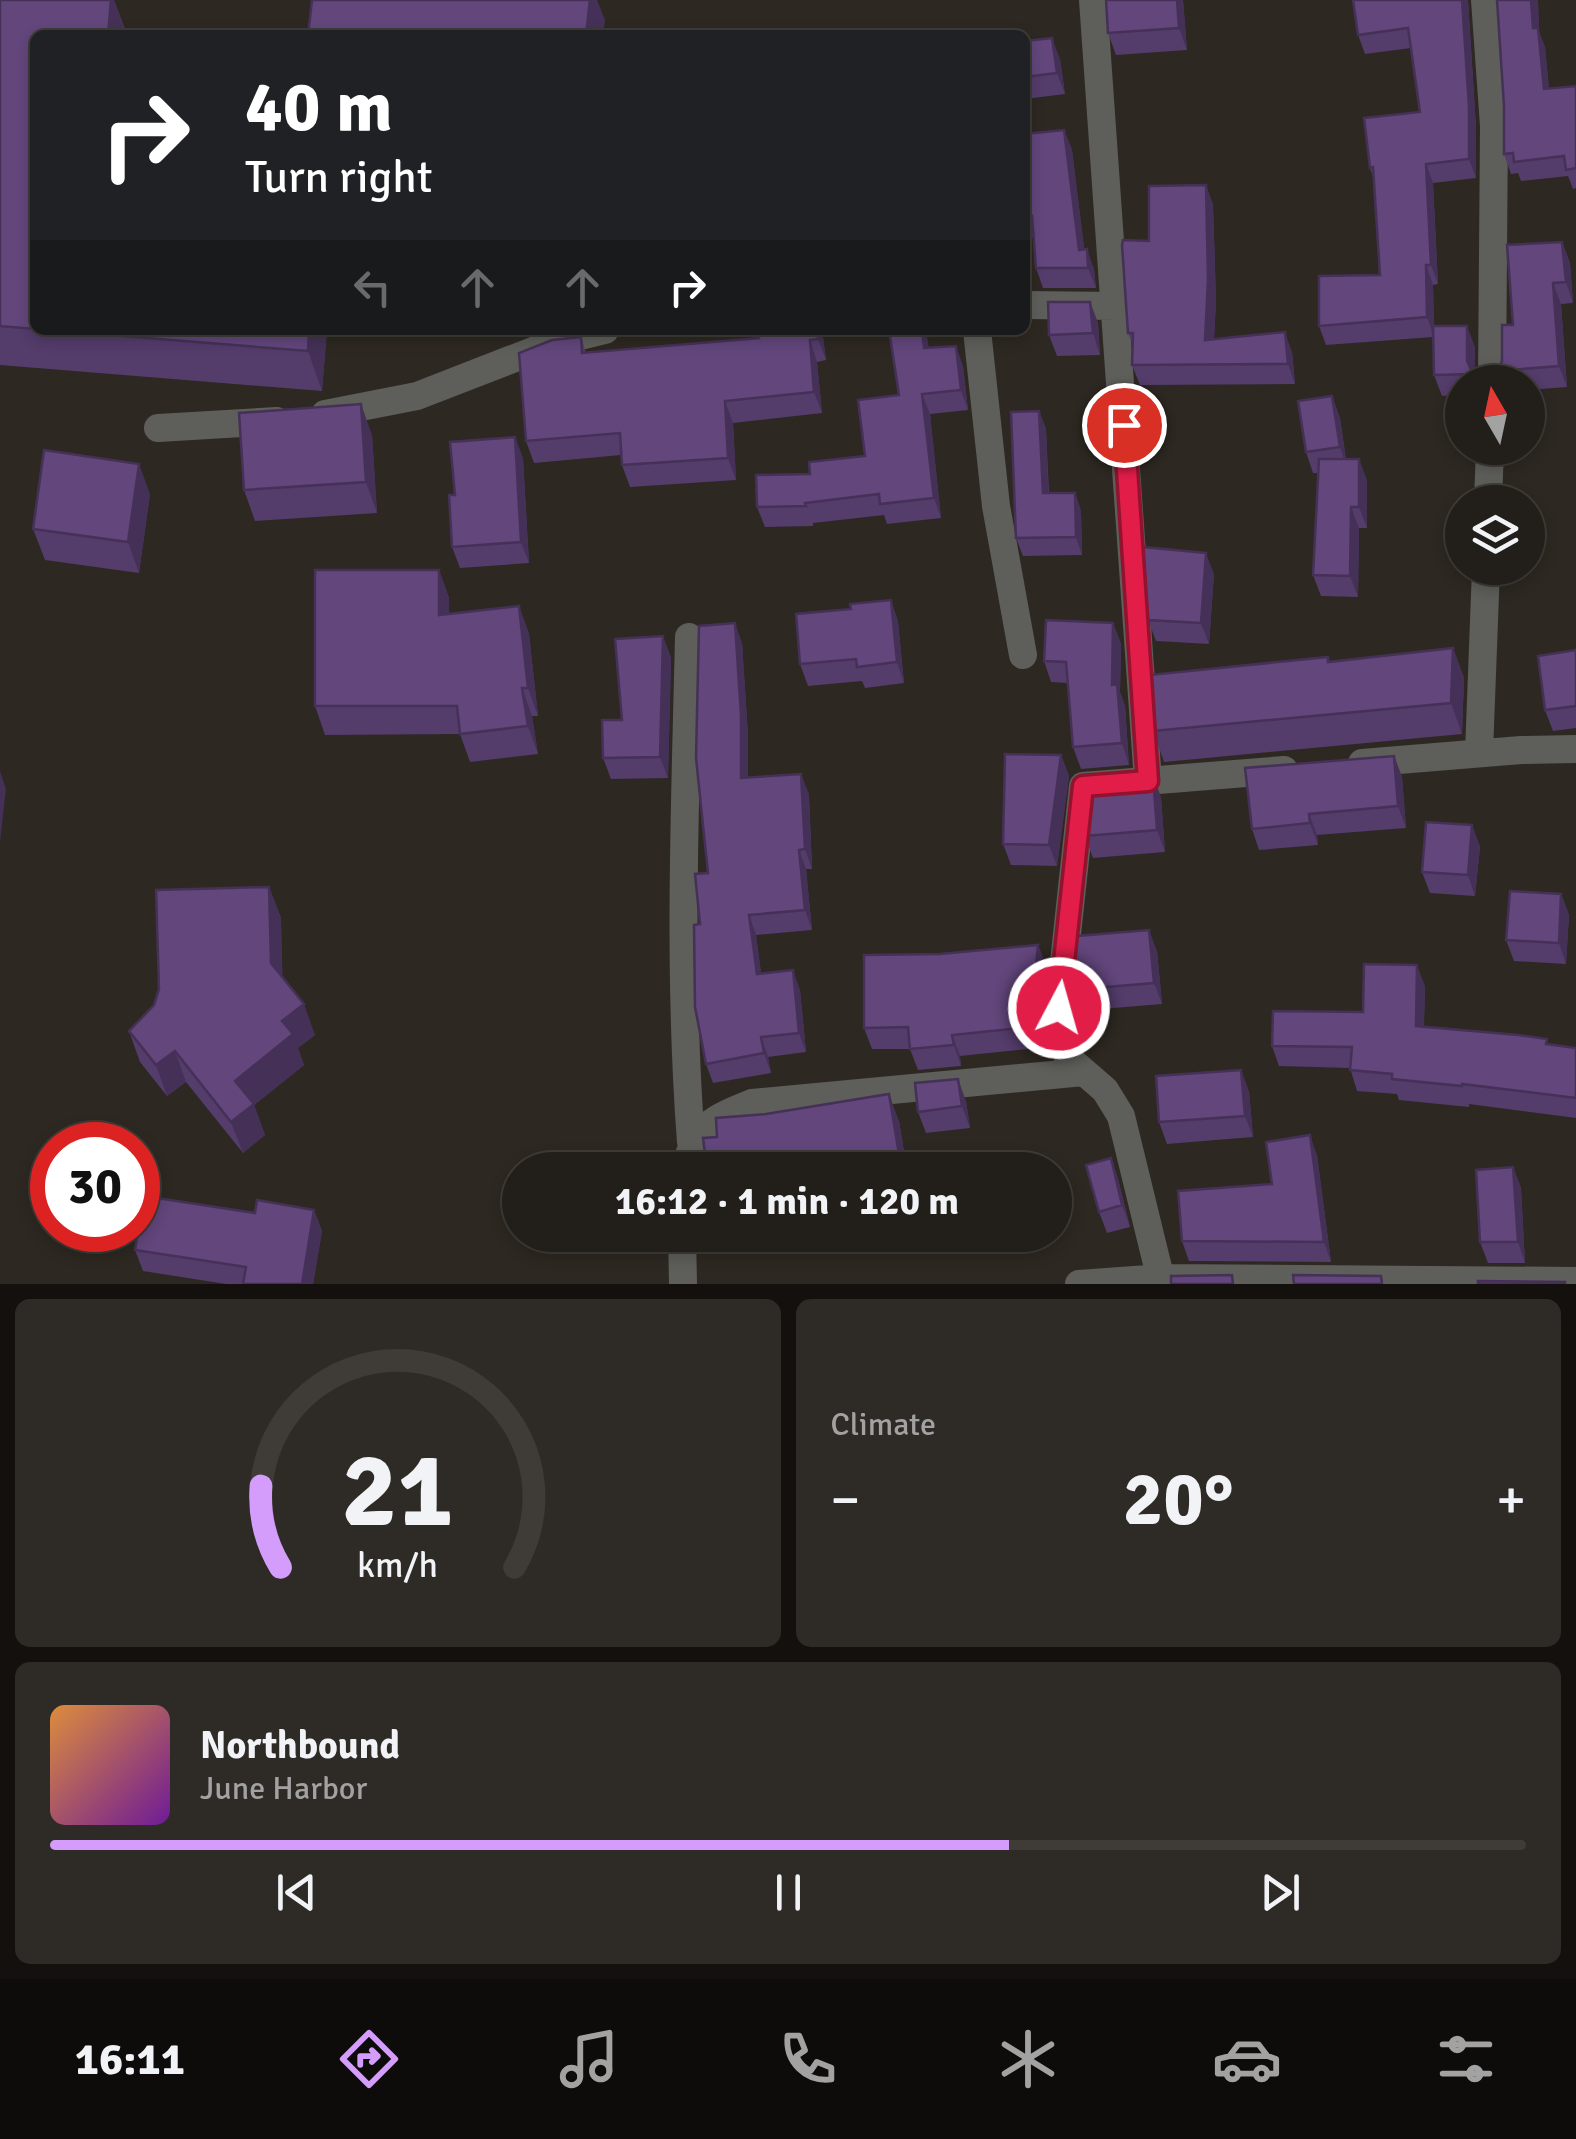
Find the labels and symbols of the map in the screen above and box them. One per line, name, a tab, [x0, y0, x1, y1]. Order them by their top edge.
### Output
north arrow	[1445, 365, 1545, 465]
pin	[1082, 383, 1167, 468]
position arrow	[1007, 956, 1111, 1060]
speed limit sign: 30	[30, 1122, 160, 1252]

